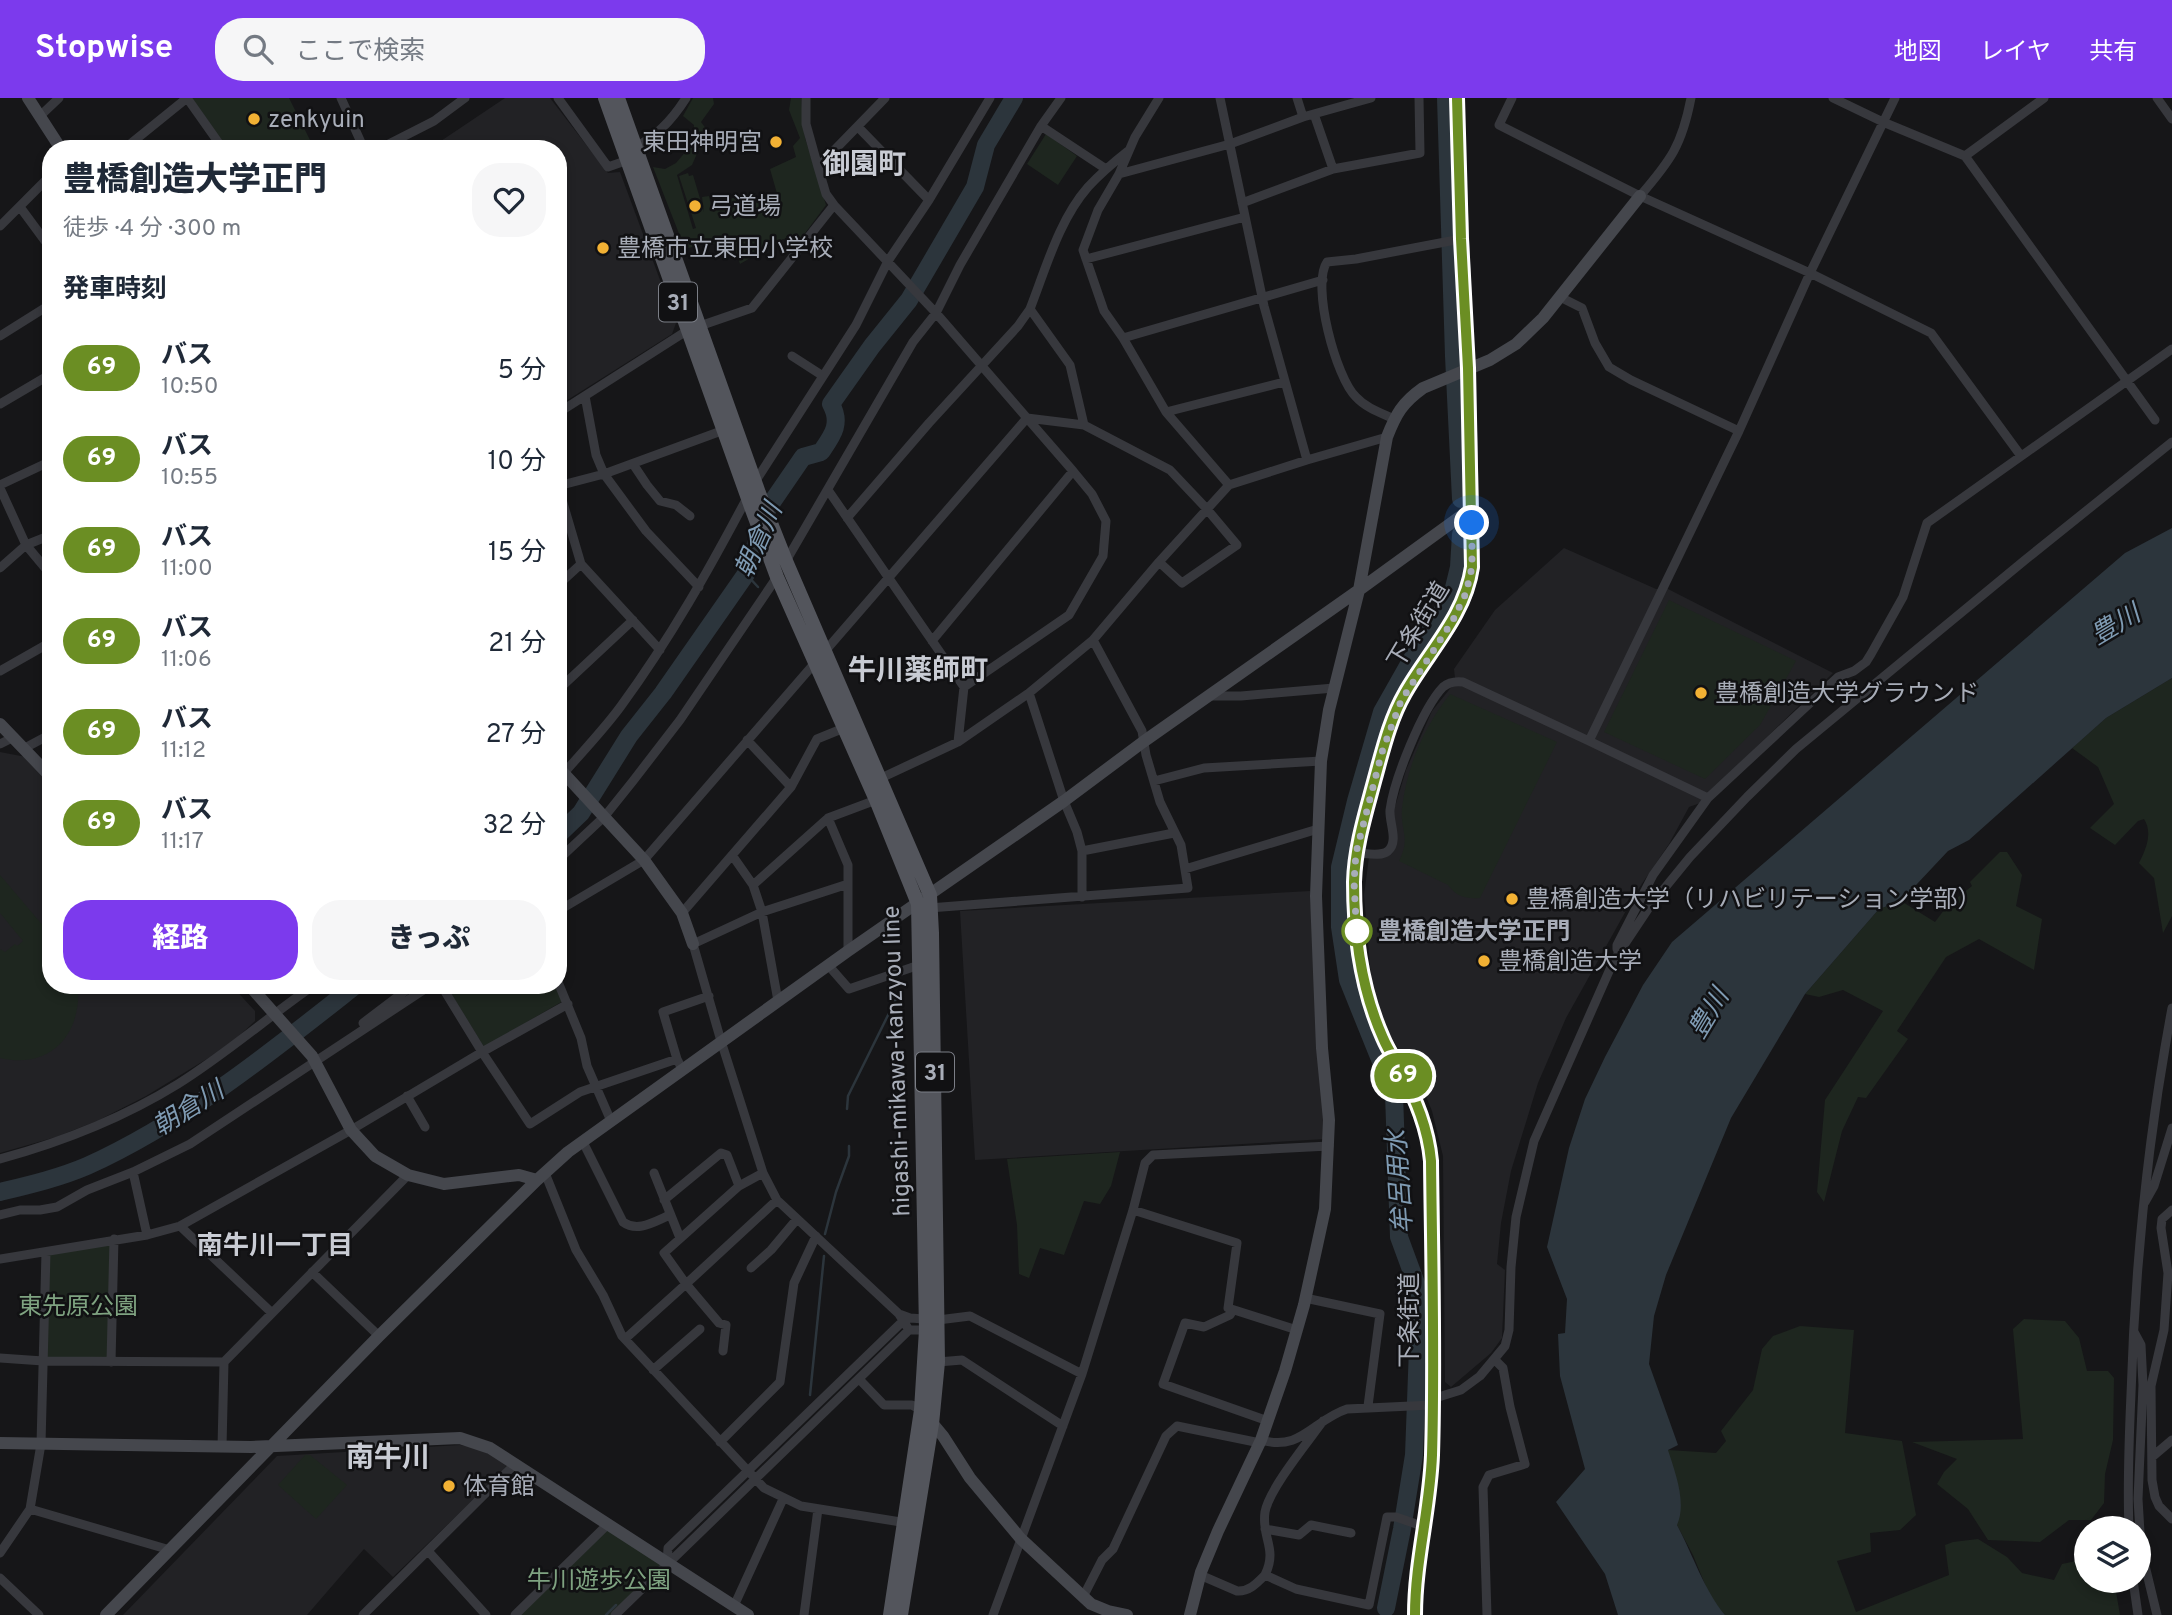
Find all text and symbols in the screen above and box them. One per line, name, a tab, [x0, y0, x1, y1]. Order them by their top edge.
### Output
search box	[215, 18, 705, 81]
text: Stopwise	[35, 28, 173, 70]
icon: search	[239, 30, 277, 68]
text: ここで検索	[295, 36, 425, 69]
text: 地図	[1894, 38, 1942, 68]
text: レイヤ	[1980, 38, 2051, 68]
text: 共有	[2089, 38, 2137, 68]
place label: zenkyuin	[268, 106, 365, 136]
marker: zenkyuin	[246, 111, 262, 127]
place label: 東田神明宮	[642, 129, 762, 159]
marker: 東田神明宮	[768, 134, 784, 150]
district label: 御園町	[822, 148, 906, 184]
text: 豊橋創造大学正門	[63, 161, 327, 203]
button: heart	[472, 163, 546, 237]
place label: 弓道場	[709, 193, 781, 223]
marker: 弓道場	[687, 198, 703, 214]
text: 徒歩 · 4 分 · 300 m	[63, 215, 241, 244]
place label: 豊橋市立東田小学校	[617, 235, 833, 265]
marker: 豊橋市立東田小学校	[595, 240, 611, 256]
text: 発車時刻	[63, 274, 167, 307]
road number: 31	[659, 282, 697, 322]
text: バス	[161, 340, 213, 373]
text: 69	[87, 353, 116, 383]
text: 5 分	[498, 355, 546, 388]
text: 10:50	[161, 373, 219, 402]
text: バス	[161, 431, 213, 464]
text: 69	[87, 444, 116, 474]
text: 10 分	[487, 446, 546, 479]
text: 10:55	[161, 464, 218, 493]
water label: 朝倉川	[729, 496, 792, 583]
your location	[1454, 505, 1489, 540]
text: バス	[161, 522, 213, 555]
text: 69	[87, 535, 116, 565]
text: 15 分	[488, 537, 546, 570]
text: 11:00	[161, 555, 213, 584]
street label: 下条街道	[1382, 577, 1457, 675]
water label: 豊川	[2085, 597, 2150, 654]
text: バス	[161, 613, 213, 646]
text: 69	[87, 626, 116, 656]
text: 21 分	[488, 628, 546, 661]
text: 11:06	[161, 646, 212, 675]
district label: 牛川薬師町	[848, 654, 988, 690]
place label: 豊橋創造大学グラウンド	[1715, 680, 1979, 710]
marker: 豊橋創造大学グラウンド	[1693, 685, 1709, 701]
text: バス	[161, 704, 213, 737]
text: 69	[87, 717, 116, 747]
text: 27 分	[486, 719, 546, 752]
text: 11:12	[161, 737, 206, 766]
text: バス	[161, 795, 213, 828]
text: 69	[87, 808, 116, 838]
text: 32 分	[483, 810, 546, 843]
text: 11:17	[161, 828, 204, 857]
place label: 豊橋創造大学（リハビリテーション学部）	[1526, 886, 1982, 916]
marker: 豊橋創造大学（リハビリテーション学部）	[1504, 891, 1520, 907]
button: 経路	[63, 900, 298, 980]
button: きっぷ	[312, 900, 546, 980]
street label: higashi-mikawa-kanzyou line	[878, 905, 918, 1217]
marker: 豊橋創造大学正門	[1342, 916, 1372, 946]
place label: 豊橋創造大学正門	[1378, 918, 1570, 948]
place label: 豊橋創造大学	[1498, 948, 1642, 978]
marker: 豊橋創造大学	[1476, 953, 1492, 969]
water label: 豊川	[1683, 981, 1739, 1045]
road number: 31	[916, 1052, 954, 1091]
line badge: 69	[1372, 1053, 1434, 1099]
text: 69	[1388, 1061, 1418, 1091]
water label: 朝倉川	[148, 1074, 234, 1145]
water label: 牟呂用水	[1381, 1126, 1422, 1235]
district label: 南牛川一丁目	[197, 1231, 353, 1264]
street label: 下条街道	[1396, 1272, 1426, 1368]
park label: 東先原公園	[18, 1293, 138, 1323]
district label: 南牛川	[346, 1441, 430, 1477]
place label: 体育館	[463, 1473, 535, 1503]
marker: 体育館	[441, 1478, 457, 1494]
map controls	[2074, 1516, 2151, 1593]
button: layers	[2074, 1516, 2151, 1593]
park label: 牛川遊歩公園	[527, 1567, 671, 1597]

